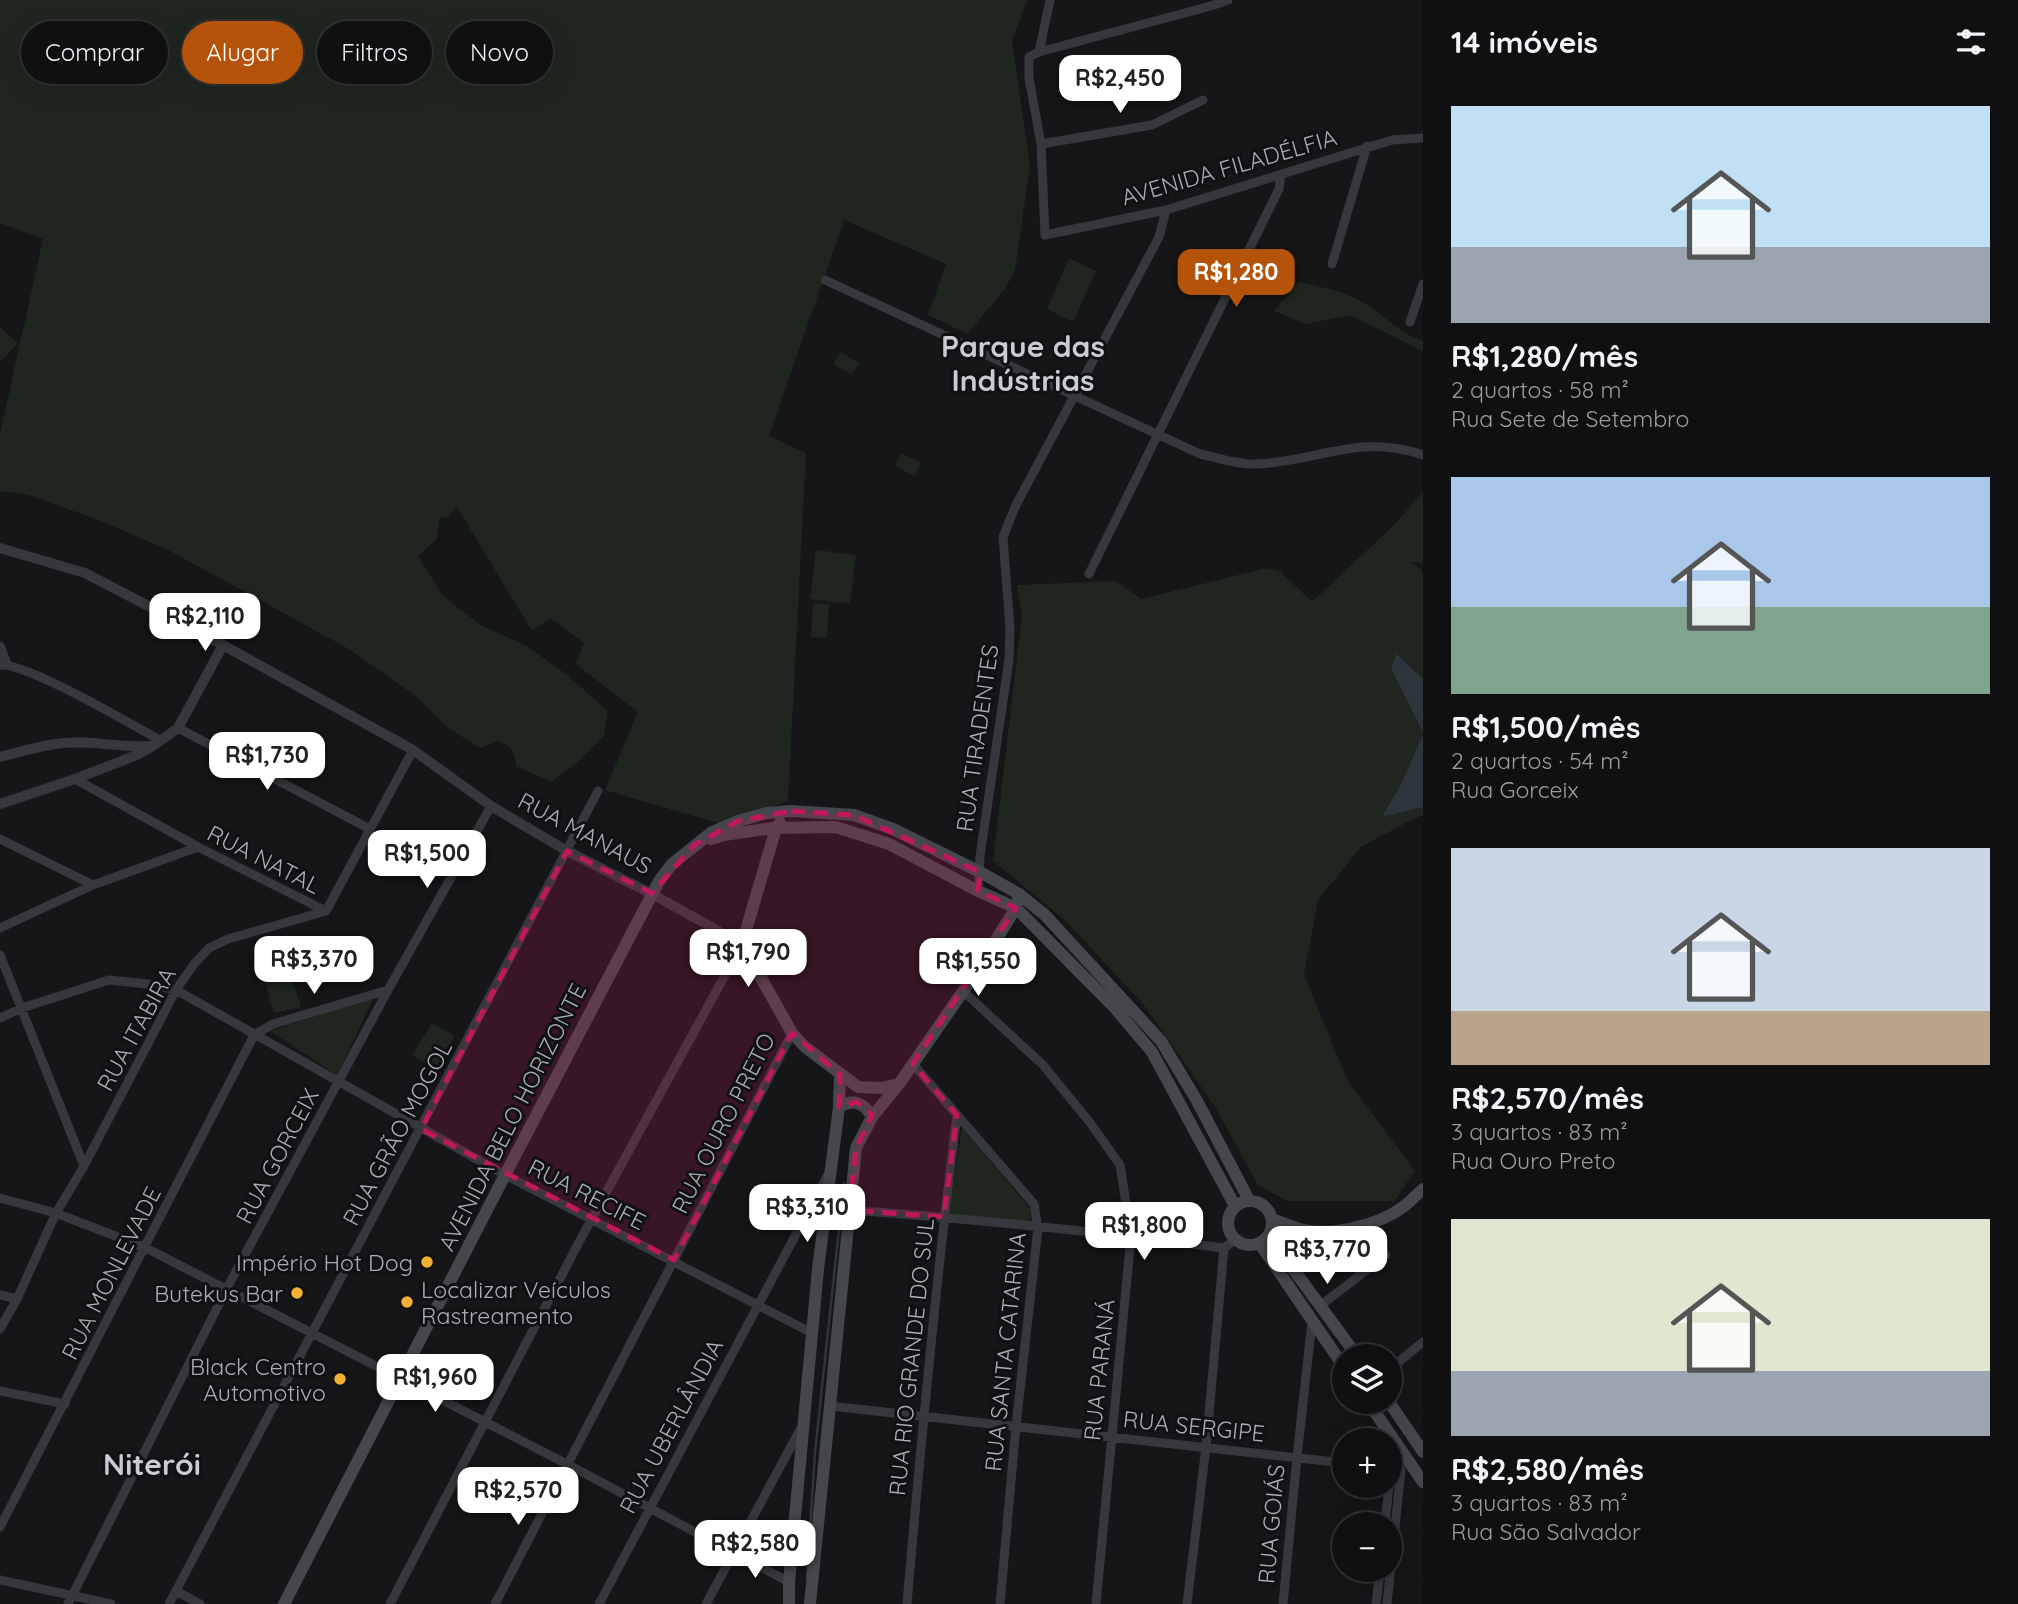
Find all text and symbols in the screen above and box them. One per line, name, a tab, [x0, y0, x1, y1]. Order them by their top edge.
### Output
chip: Comprar	[21, 21, 168, 84]
chip: Alugar	[182, 21, 303, 84]
chip: Filtros	[317, 21, 432, 84]
chip: Novo	[446, 21, 553, 84]
text: 14 imóveis	[1451, 23, 1598, 61]
icon: filters	[1952, 23, 1990, 61]
pin: R$2,450	[1055, 55, 1185, 115]
text: R$2,450	[1075, 63, 1165, 92]
street label: AVENIDA FILADÉLFIA	[1118, 122, 1340, 212]
icon: home	[1658, 152, 1784, 278]
pin: R$1,280	[1171, 250, 1301, 309]
text: R$1,280	[1194, 257, 1278, 286]
district label: Parque das Indústrias	[941, 327, 1105, 399]
text: R$1,280/mês	[1451, 337, 1638, 375]
text: 2 quartos · 58 m²	[1451, 375, 1629, 404]
text: Rua Sete de Setembro	[1451, 404, 1689, 433]
icon: home	[1658, 523, 1784, 649]
pin: R$2,110	[140, 594, 270, 653]
text: R$2,110	[165, 601, 245, 630]
street label: RUA TIRADENTES	[950, 643, 1004, 833]
text: R$1,500/mês	[1451, 708, 1640, 746]
pin: R$1,730	[202, 732, 332, 792]
text: R$1,730	[225, 740, 309, 769]
text: 2 quartos · 54 m²	[1451, 746, 1628, 775]
text: Rua Gorceix	[1451, 775, 1579, 804]
street label: RUA MANAUS	[513, 786, 657, 880]
street label: RUA NATAL	[203, 818, 325, 900]
pin: R$1,500	[362, 830, 492, 890]
text: R$1,500	[384, 838, 470, 867]
icon: home	[1658, 894, 1784, 1020]
pin: R$1,790	[683, 930, 813, 989]
pin: R$3,370	[249, 936, 379, 996]
text: R$1,790	[706, 937, 790, 966]
pin: R$1,550	[913, 939, 1043, 998]
text: R$3,370	[270, 944, 358, 973]
text: R$1,550	[935, 946, 1021, 975]
street label: RUA ITABIRA	[90, 962, 182, 1096]
street label: AVENIDA BELO HORIZONTE	[432, 978, 592, 1256]
street label: RUA OURO PRETO	[665, 1028, 781, 1218]
street label: RUA GRÃO MOGOL	[336, 1036, 458, 1230]
text: R$2,570/mês	[1451, 1079, 1644, 1117]
street label: RUA GORCEIX	[229, 1083, 325, 1229]
text: 3 quartos · 83 m²	[1451, 1117, 1628, 1146]
text: Rua Ouro Preto	[1451, 1146, 1615, 1175]
street label: RUA RECIFE	[523, 1152, 651, 1236]
street label: RUA MONLEVADE	[55, 1182, 167, 1364]
pin: R$3,310	[742, 1184, 872, 1244]
text: R$3,310	[765, 1192, 849, 1221]
pin: R$1,800	[1079, 1202, 1209, 1262]
text: R$1,800	[1101, 1210, 1187, 1239]
street label: RUA RIO GRANDE DO SUL	[882, 1217, 940, 1497]
pin: R$3,770	[1262, 1226, 1392, 1286]
street label: RUA SANTA CATARINA	[978, 1231, 1032, 1473]
text: R$3,770	[1283, 1234, 1371, 1263]
place label: Império Hot Dog	[236, 1248, 413, 1277]
marker: Império Hot Dog	[419, 1254, 435, 1270]
icon: home	[1658, 1265, 1784, 1391]
place label: Localizar Veículos Rastreamento	[421, 1275, 611, 1330]
place label: Butekus Bar	[154, 1279, 283, 1308]
marker: Butekus Bar	[289, 1285, 305, 1301]
marker: Localizar Veículos Rastreamento	[399, 1294, 415, 1310]
street label: RUA PARANÁ	[1077, 1298, 1121, 1442]
street label: RUA UBERLÂNDIA	[613, 1334, 729, 1518]
map controls	[1332, 1344, 1402, 1582]
button: layers	[1332, 1344, 1402, 1414]
place label: Black Centro Automotivo	[190, 1352, 326, 1407]
pin: R$1,960	[370, 1354, 500, 1414]
text: R$1,960	[393, 1362, 477, 1391]
marker: Black Centro Automotivo	[332, 1371, 348, 1387]
street label: RUA SERGIPE	[1122, 1404, 1266, 1448]
button: +	[1332, 1428, 1402, 1498]
district label: Niterói	[103, 1445, 201, 1483]
text: R$2,580/mês	[1451, 1450, 1644, 1488]
street label: RUA GOIÁS	[1251, 1463, 1291, 1585]
pin: R$2,570	[453, 1468, 583, 1527]
text: R$2,570	[474, 1475, 562, 1504]
text: 3 quartos · 83 m²	[1451, 1488, 1628, 1517]
button: −	[1332, 1512, 1402, 1582]
text: Rua São Salvador	[1451, 1517, 1641, 1546]
pin: R$2,580	[690, 1520, 820, 1580]
text: R$2,580	[711, 1528, 799, 1557]

